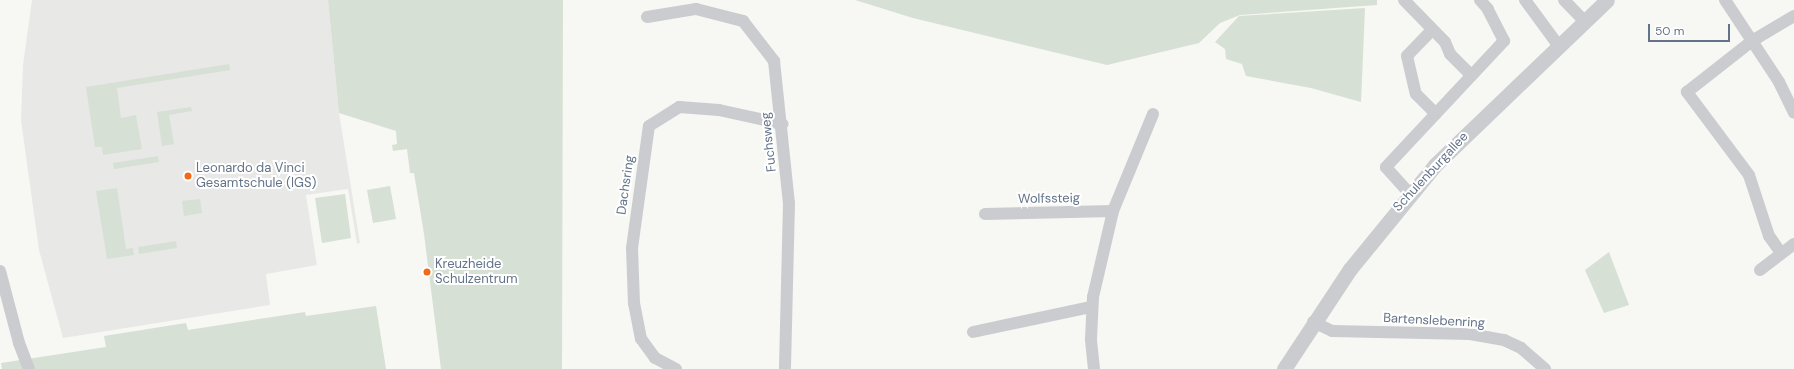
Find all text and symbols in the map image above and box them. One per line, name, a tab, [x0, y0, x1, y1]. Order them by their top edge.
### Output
scale bar	[1650, 16, 1732, 42]
text: 50 m	[1655, 23, 1684, 39]
street label: Fuchsweg	[758, 111, 780, 173]
street label: Schulenburgallee	[1390, 129, 1472, 215]
street label: Dachsring	[614, 154, 638, 216]
place label: Leonardo da Vinci Gesamtschule (IGS)	[196, 161, 316, 192]
marker: Leonardo da Vinci Gesamtschule (IGS)	[183, 171, 193, 181]
street label: Wolfssteig	[1018, 191, 1080, 207]
place label: Kreuzheide Schulzentrum	[435, 257, 518, 288]
marker: Kreuzheide Schulzentrum	[422, 267, 432, 277]
street label: Bartenslebenring	[1383, 311, 1485, 331]

